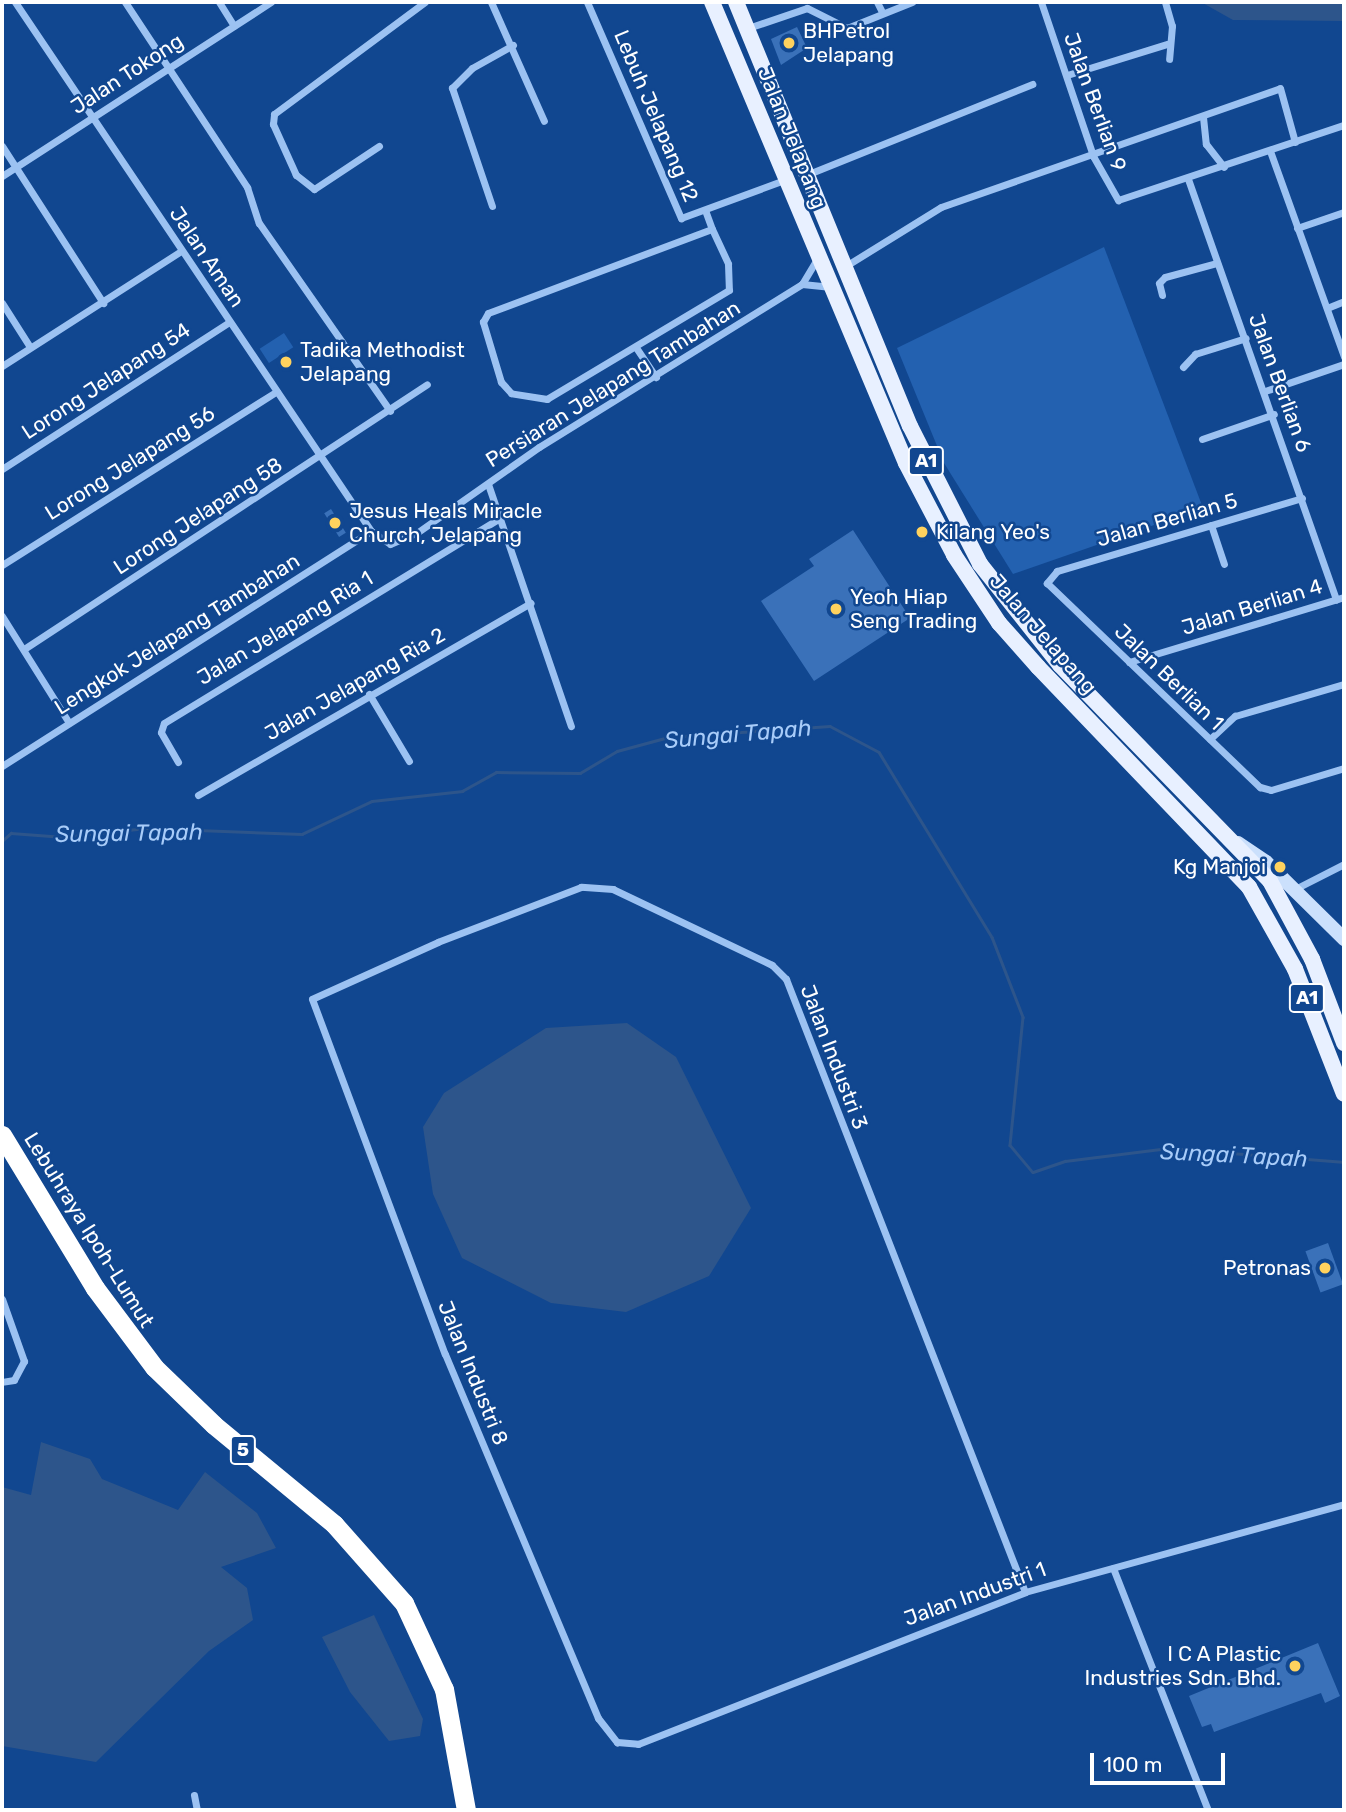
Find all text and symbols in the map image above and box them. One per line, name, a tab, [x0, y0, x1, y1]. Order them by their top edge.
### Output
place label: BHPetrol Jelapang	[803, 18, 894, 68]
street label: Lebuh Jelapang 12	[608, 26, 704, 206]
street label: Jalan Tokong	[66, 28, 188, 120]
street label: Jalan Berlian 9	[1058, 29, 1132, 175]
marker: BHPetrol Jelapang	[781, 35, 797, 51]
street label: Jalan Jelapang	[752, 63, 832, 213]
street label: Jalan Aman	[164, 202, 250, 312]
street label: Persiaran Jelapang Tambahan	[481, 295, 745, 473]
street label: Jalan Berlian 6	[1243, 310, 1317, 456]
street label: Lorong Jelapang 54	[17, 317, 195, 445]
place label: Tadika Methodist Jelapang	[300, 337, 465, 387]
marker: Tadika Methodist Jelapang	[278, 354, 294, 370]
street label: Lorong Jelapang 56	[41, 401, 219, 525]
road number: A1	[907, 446, 945, 476]
street label: Lorong Jelapang 58	[109, 452, 287, 580]
street label: Jalan Berlian 5	[1094, 488, 1240, 552]
place label: Jesus Heals Miracle Church, Jelapang	[349, 498, 542, 548]
marker: Jesus Heals Miracle Church, Jelapang	[327, 515, 343, 531]
place label: Kilang Yeo's	[936, 519, 1051, 545]
marker: Kilang Yeo's	[914, 524, 930, 540]
street label: Lengkok Jelapang Tambahan	[50, 548, 304, 720]
street label: Jalan Jelapang Ria 1	[193, 566, 377, 690]
street label: Jalan Jelapang	[984, 569, 1102, 699]
street label: Jalan Berlian 4	[1179, 574, 1325, 640]
place label: Yeoh Hiap Seng Trading	[850, 584, 978, 634]
marker: Yeoh Hiap Seng Trading	[828, 601, 844, 617]
street label: Jalan Berlian 1	[1109, 619, 1229, 735]
street label: Jalan Jelapang Ria 2	[261, 622, 449, 746]
water label: Sungai Tapah	[663, 714, 813, 754]
water label: Sungai Tapah	[55, 818, 203, 848]
place label: Kg Manjoi	[1173, 854, 1266, 880]
marker: Kg Manjoi	[1272, 859, 1288, 875]
street label: Jalan Industri 3	[795, 981, 873, 1133]
road number: A1	[1288, 982, 1326, 1014]
street label: Lebuhraya Ipoh-Lumut	[19, 1128, 159, 1332]
water label: Sungai Tapah	[1159, 1137, 1309, 1173]
place label: Petronas	[1223, 1255, 1311, 1281]
marker: Petronas	[1317, 1260, 1333, 1276]
street label: Jalan Industri 8	[433, 1297, 513, 1449]
road number: 5	[229, 1434, 257, 1466]
street label: Jalan Industri 1	[901, 1557, 1049, 1631]
place label: I C A Plastic Industries Sdn. Bhd.	[1084, 1641, 1281, 1691]
marker: I C A Plastic Industries Sdn. Bhd.	[1287, 1658, 1303, 1674]
scale bar	[1094, 1738, 1229, 1782]
text: 100 m	[1103, 1752, 1162, 1777]

